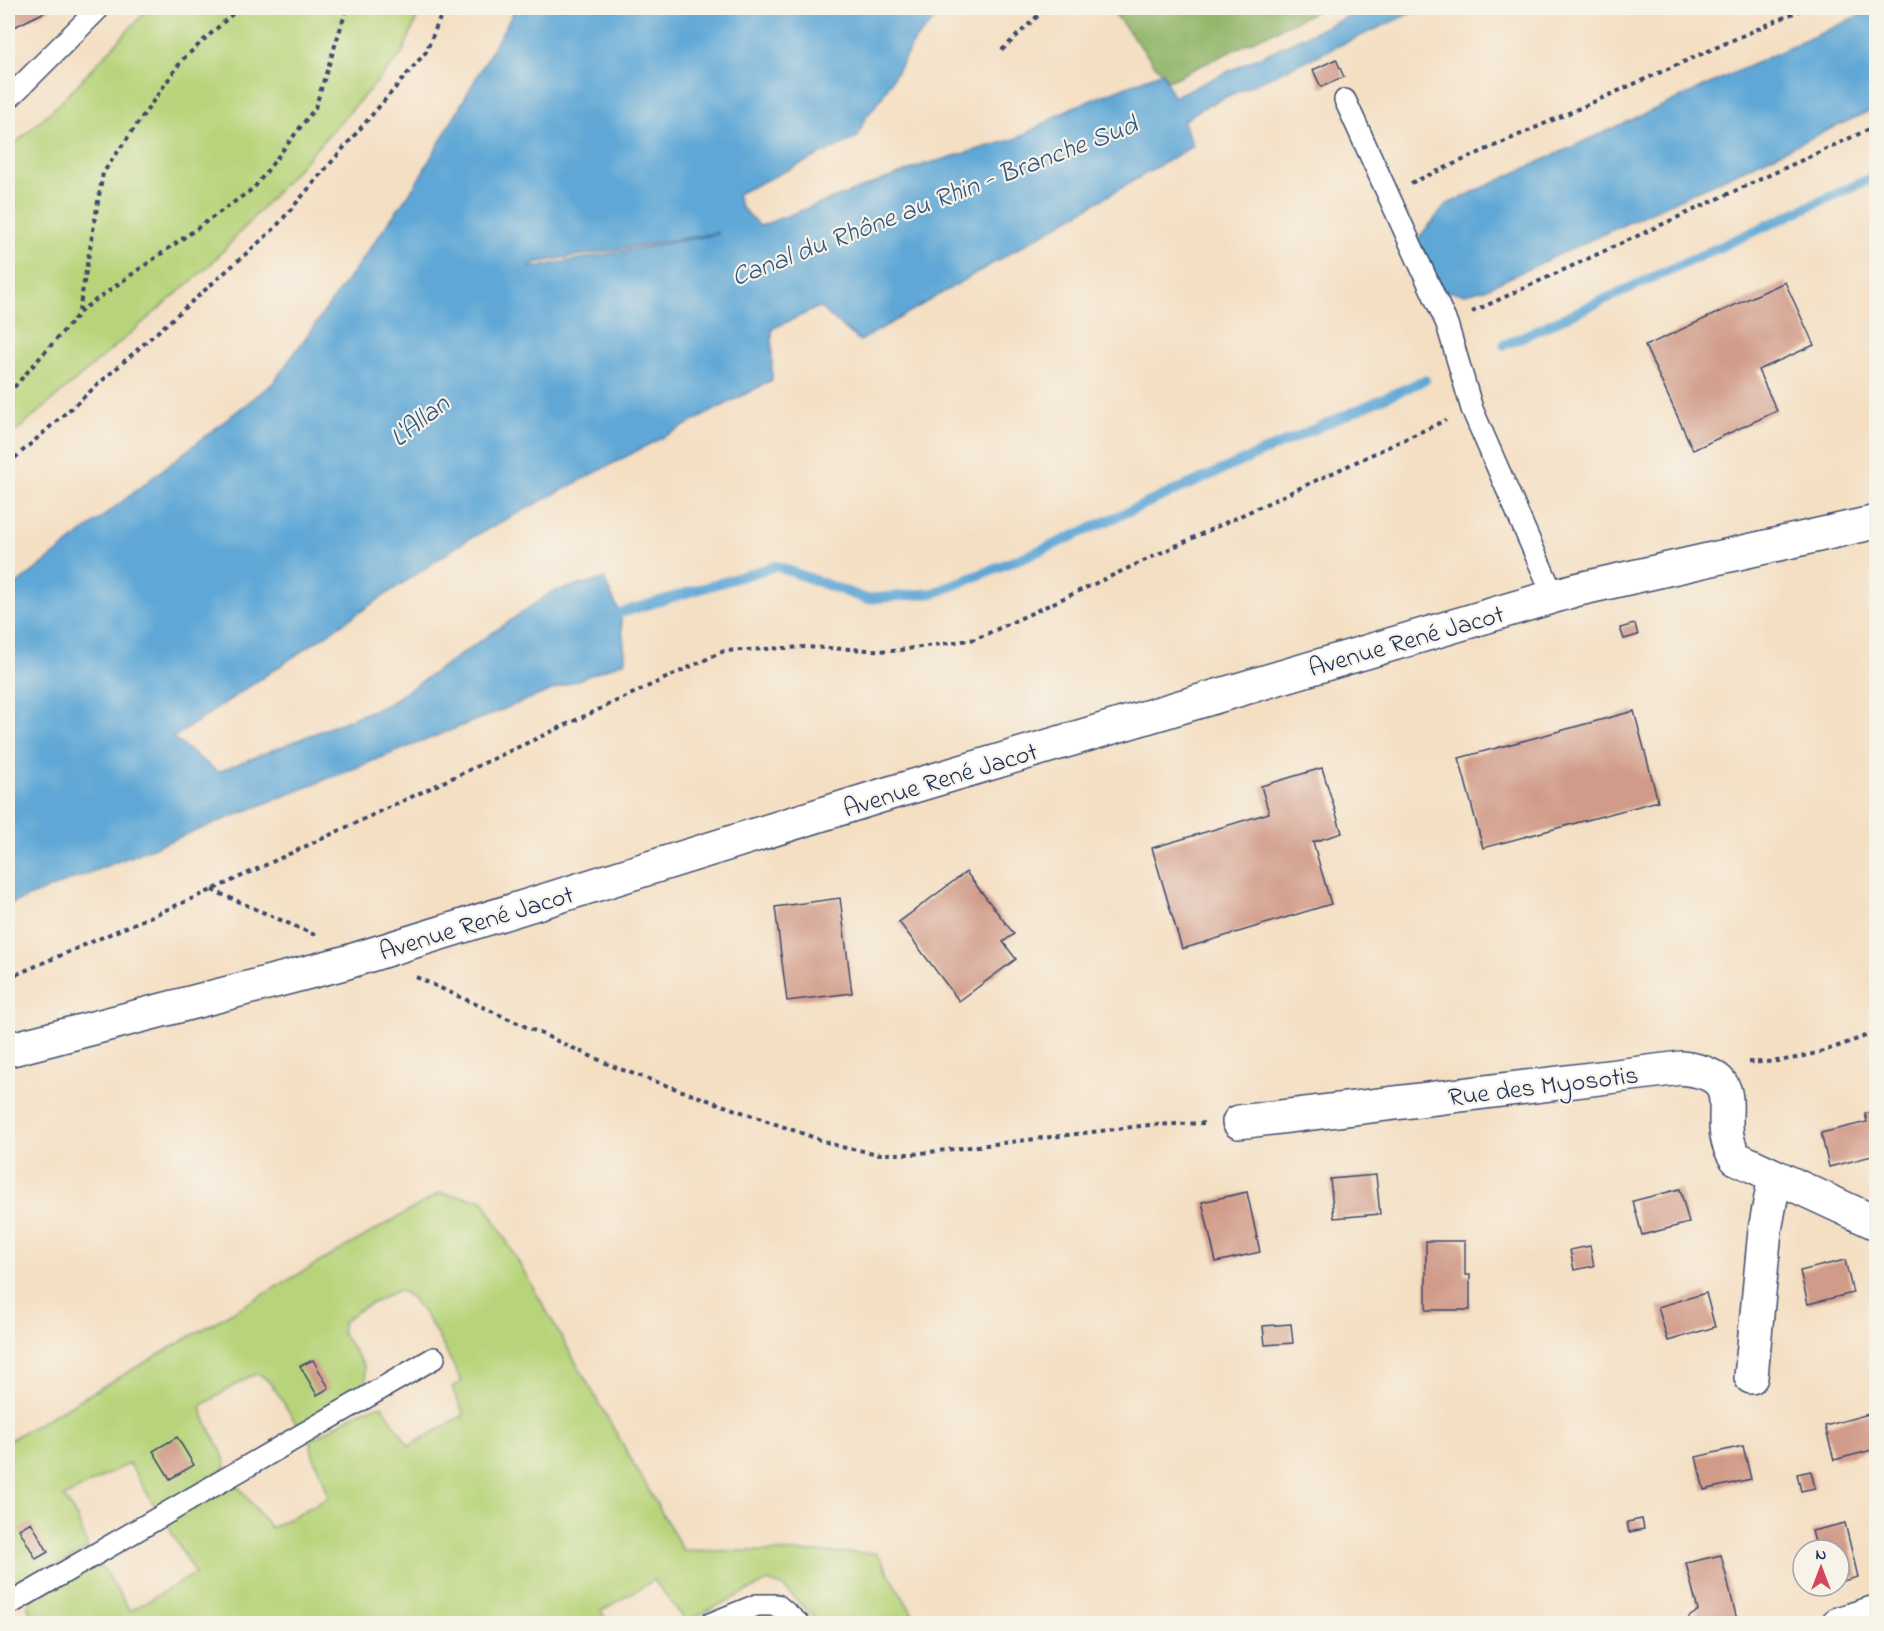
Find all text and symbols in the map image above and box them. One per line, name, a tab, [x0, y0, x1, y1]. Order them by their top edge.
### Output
water label: Canal du Rhône au Rhin - Branche Sud	[726, 106, 1145, 298]
water label: L'Allan	[382, 386, 459, 458]
street label: Avenue René Jacot	[1305, 597, 1509, 689]
street label: Avenue René Jacot	[839, 734, 1043, 830]
street label: Avenue René Jacot	[375, 877, 579, 973]
street label: Rue des Myosotis	[1446, 1057, 1641, 1118]
north arrow	[1791, 1538, 1851, 1598]
text: N	[1816, 1543, 1827, 1567]

